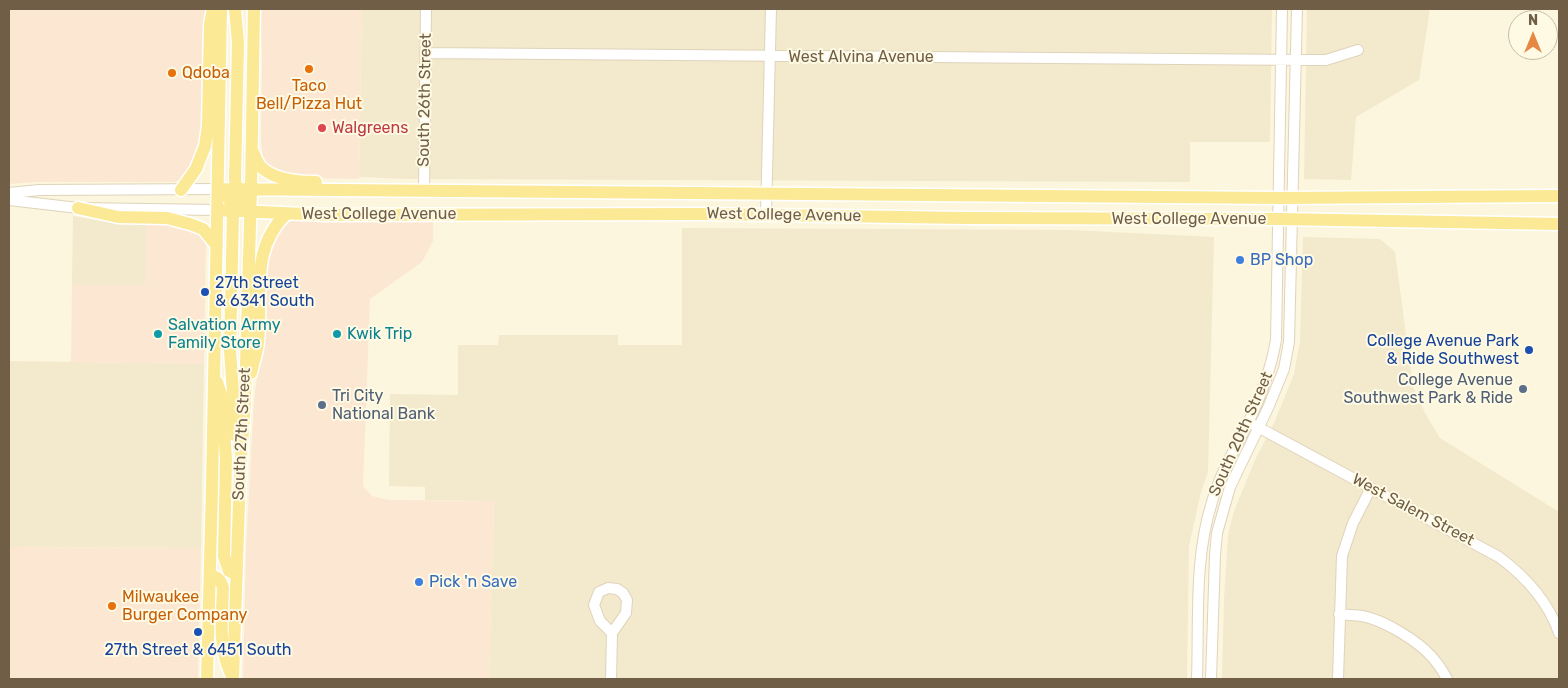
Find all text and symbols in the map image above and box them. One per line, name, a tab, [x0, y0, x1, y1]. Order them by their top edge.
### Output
north arrow	[1508, 10, 1558, 60]
text: N	[1528, 12, 1538, 29]
street label: South 26th Street	[414, 33, 436, 167]
street label: West Alvina Avenue	[788, 47, 934, 67]
place label: Qdoba	[182, 63, 230, 83]
marker: Taco Bell/Pizza Hut	[303, 63, 315, 75]
marker: Qdoba	[166, 67, 178, 79]
place label: Taco Bell/Pizza Hut	[256, 76, 362, 114]
place label: Walgreens	[332, 118, 408, 138]
marker: Walgreens	[316, 122, 328, 134]
street label: West College Avenue	[302, 204, 456, 224]
street label: West College Avenue	[706, 204, 862, 226]
street label: West College Avenue	[1112, 209, 1266, 229]
place label: BP Shop	[1250, 250, 1313, 270]
marker: BP Shop	[1234, 254, 1246, 266]
place label: 27th Street & 6341 South	[215, 273, 314, 311]
marker: 27th Street & 6341 South	[199, 286, 211, 298]
place label: Salvation Army Family Store	[168, 315, 280, 353]
place label: Kwik Trip	[347, 324, 412, 344]
marker: Salvation Army Family Store	[152, 328, 164, 340]
marker: Kwik Trip	[331, 328, 343, 340]
place label: College Avenue Park & Ride Southwest	[1367, 331, 1519, 369]
marker: College Avenue Park & Ride Southwest	[1523, 344, 1535, 356]
street label: South 27th Street	[229, 367, 255, 501]
street label: South 20th Street	[1205, 369, 1277, 499]
place label: College Avenue Southwest Park & Ride	[1343, 370, 1513, 408]
marker: College Avenue Southwest Park & Ride	[1517, 383, 1529, 395]
place label: Tri City National Bank	[332, 386, 435, 424]
marker: Tri City National Bank	[316, 399, 328, 411]
street label: West Salem Street	[1349, 470, 1477, 550]
place label: Pick 'n Save	[429, 572, 517, 592]
marker: Pick 'n Save	[413, 576, 425, 588]
place label: Milwaukee Burger Company	[122, 587, 247, 625]
marker: Milwaukee Burger Company	[106, 600, 118, 612]
marker: 27th Street & 6451 South	[192, 626, 204, 638]
place label: 27th Street & 6451 South	[104, 640, 292, 660]

